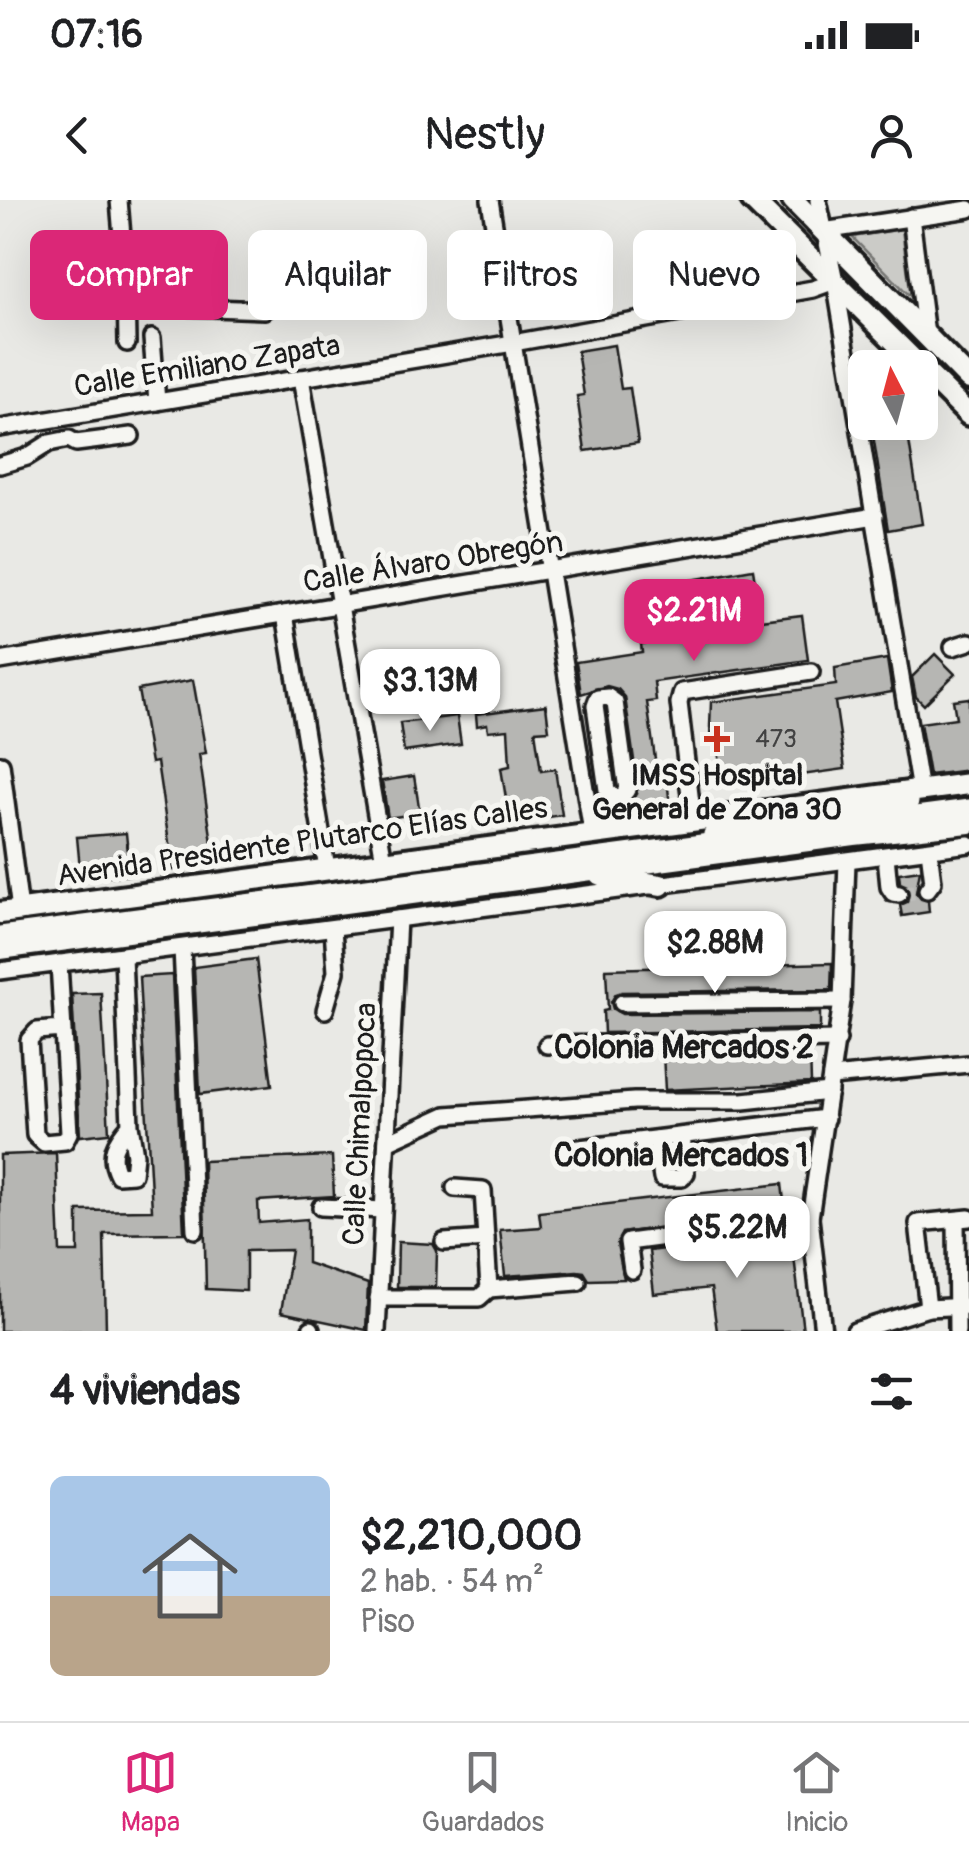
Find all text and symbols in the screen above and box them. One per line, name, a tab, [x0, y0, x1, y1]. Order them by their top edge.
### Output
text: 07:16	[50, 11, 143, 59]
text: Nestly	[424, 107, 545, 163]
icon: back	[50, 108, 105, 163]
icon: person	[864, 108, 919, 163]
chip: Comprar	[30, 230, 228, 320]
chip: Alquilar	[248, 230, 427, 320]
chip: Filtros	[447, 230, 613, 320]
chip: Nuevo	[633, 230, 796, 320]
street label: Calle Emiliano Zapata	[71, 327, 343, 405]
north arrow	[848, 350, 938, 440]
map controls	[848, 350, 938, 440]
street label: Calle Álvaro Obregón	[300, 523, 566, 601]
pin: $2.21M	[613, 579, 775, 664]
text: $2.21M	[646, 591, 742, 631]
pin: $3.13M	[349, 649, 511, 734]
text: $3.13M	[382, 661, 478, 701]
house number: 473	[755, 724, 797, 755]
marker: IMSS Hospital General de Zona 30	[704, 726, 730, 752]
place label: IMSS Hospital General de Zona 30	[592, 757, 842, 828]
street label: Avenida Presidente Plutarco Elías Calles	[54, 789, 550, 895]
pin: $2.88M	[634, 911, 796, 996]
text: $2.88M	[666, 923, 764, 963]
street label: Calle Chimalpopoca	[335, 1002, 385, 1246]
district label: Colonia Mercados 2	[554, 1028, 814, 1068]
district label: Colonia Mercados 1	[554, 1136, 808, 1176]
pin: $5.22M	[656, 1196, 818, 1281]
text: $5.22M	[687, 1208, 787, 1248]
icon: filters	[864, 1364, 919, 1419]
text: 4 viviendas	[50, 1365, 240, 1417]
text: $2,210,000	[360, 1510, 582, 1562]
icon: home	[130, 1516, 250, 1636]
text: 2 hab. · 54 m²	[360, 1562, 544, 1602]
text: Piso	[360, 1602, 415, 1642]
tab: Mapa	[121, 1745, 180, 1840]
tab: Guardados	[421, 1745, 544, 1840]
tab: Inicio	[785, 1745, 848, 1840]

